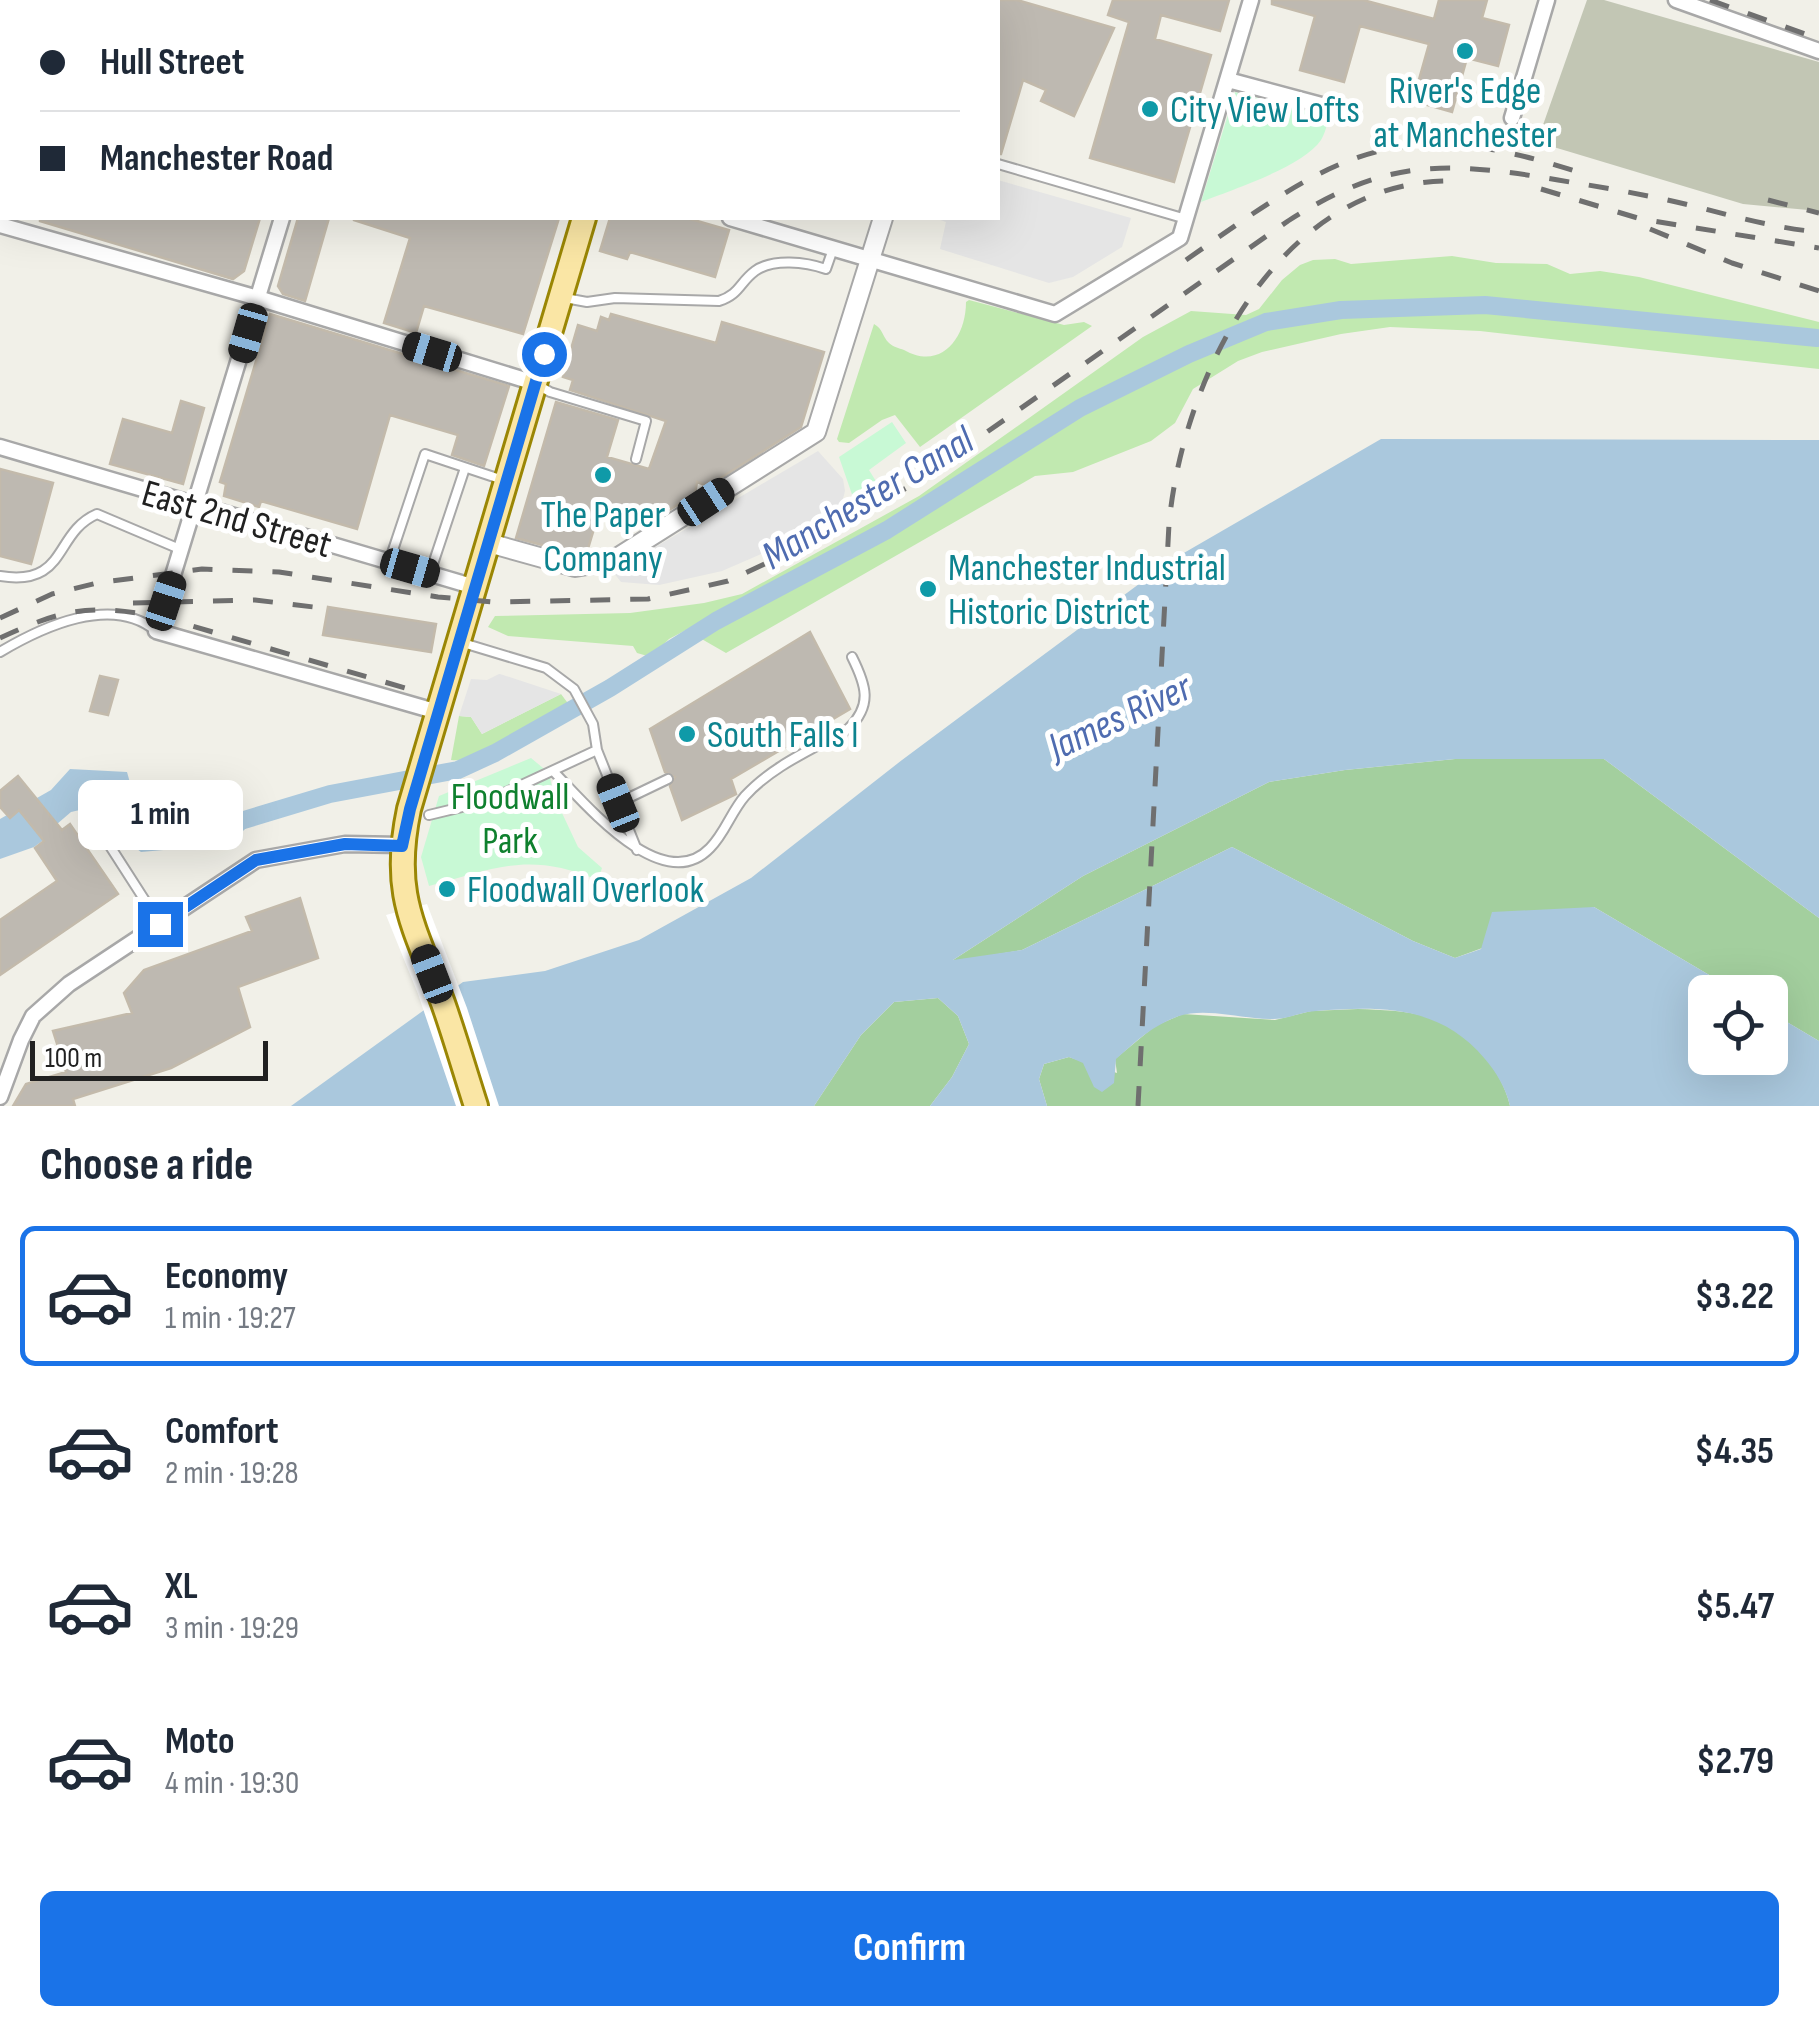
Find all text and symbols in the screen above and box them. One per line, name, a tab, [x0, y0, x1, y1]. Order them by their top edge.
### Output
text: Hull Street	[100, 40, 244, 85]
marker: River's Edge at Manchester	[1454, 40, 1476, 62]
place label: River's Edge at Manchester	[1373, 69, 1557, 158]
place label: City View Lofts	[1170, 88, 1360, 133]
marker: City View Lofts	[1139, 98, 1161, 120]
text: Manchester Road	[100, 136, 333, 181]
car	[225, 300, 271, 366]
car	[399, 329, 465, 375]
route start	[522, 332, 567, 377]
water label: Manchester Canal	[754, 416, 984, 581]
marker: The Paper Company	[592, 464, 614, 486]
street label: East 2nd Street	[137, 471, 336, 568]
car	[673, 473, 739, 531]
place label: The Paper Company	[541, 493, 665, 582]
car	[377, 545, 443, 591]
place label: Manchester Industrial Historic District	[948, 546, 1226, 635]
car	[142, 568, 190, 634]
marker: Manchester Industrial Historic District	[917, 578, 939, 600]
water label: James River	[1039, 663, 1201, 773]
place label: South Falls I	[707, 713, 859, 758]
marker: South Falls I	[676, 723, 698, 745]
car	[593, 770, 643, 836]
park label: Floodwall Park	[451, 775, 569, 864]
callout: 1 min	[78, 779, 242, 849]
text: 1 min	[131, 795, 190, 834]
place label: Floodwall Overlook	[467, 868, 704, 913]
marker: Floodwall Overlook	[436, 878, 458, 900]
route end	[138, 902, 183, 947]
car	[407, 941, 457, 1007]
map controls	[1688, 975, 1788, 1075]
button: locate	[1688, 975, 1788, 1075]
scale bar	[30, 1036, 268, 1080]
text: 100 m	[45, 1042, 102, 1075]
text: Choose a ride	[40, 1138, 253, 1193]
icon: car	[45, 1251, 135, 1341]
text: Economy	[165, 1254, 288, 1299]
text: $3.22	[1695, 1274, 1774, 1319]
text: 1 min · 19:27	[165, 1299, 295, 1338]
icon: car	[45, 1406, 135, 1496]
text: Comfort	[165, 1409, 279, 1454]
text: $4.35	[1694, 1429, 1774, 1474]
text: 2 min · 19:28	[165, 1454, 299, 1493]
icon: car	[45, 1561, 135, 1651]
text: XL	[165, 1564, 198, 1609]
text: $5.47	[1695, 1584, 1774, 1629]
text: 3 min · 19:29	[165, 1609, 299, 1648]
icon: car	[45, 1716, 135, 1806]
text: Moto	[165, 1719, 235, 1764]
text: $2.79	[1696, 1739, 1774, 1784]
text: 4 min · 19:30	[165, 1764, 299, 1803]
button: Confirm	[40, 1891, 1779, 2006]

